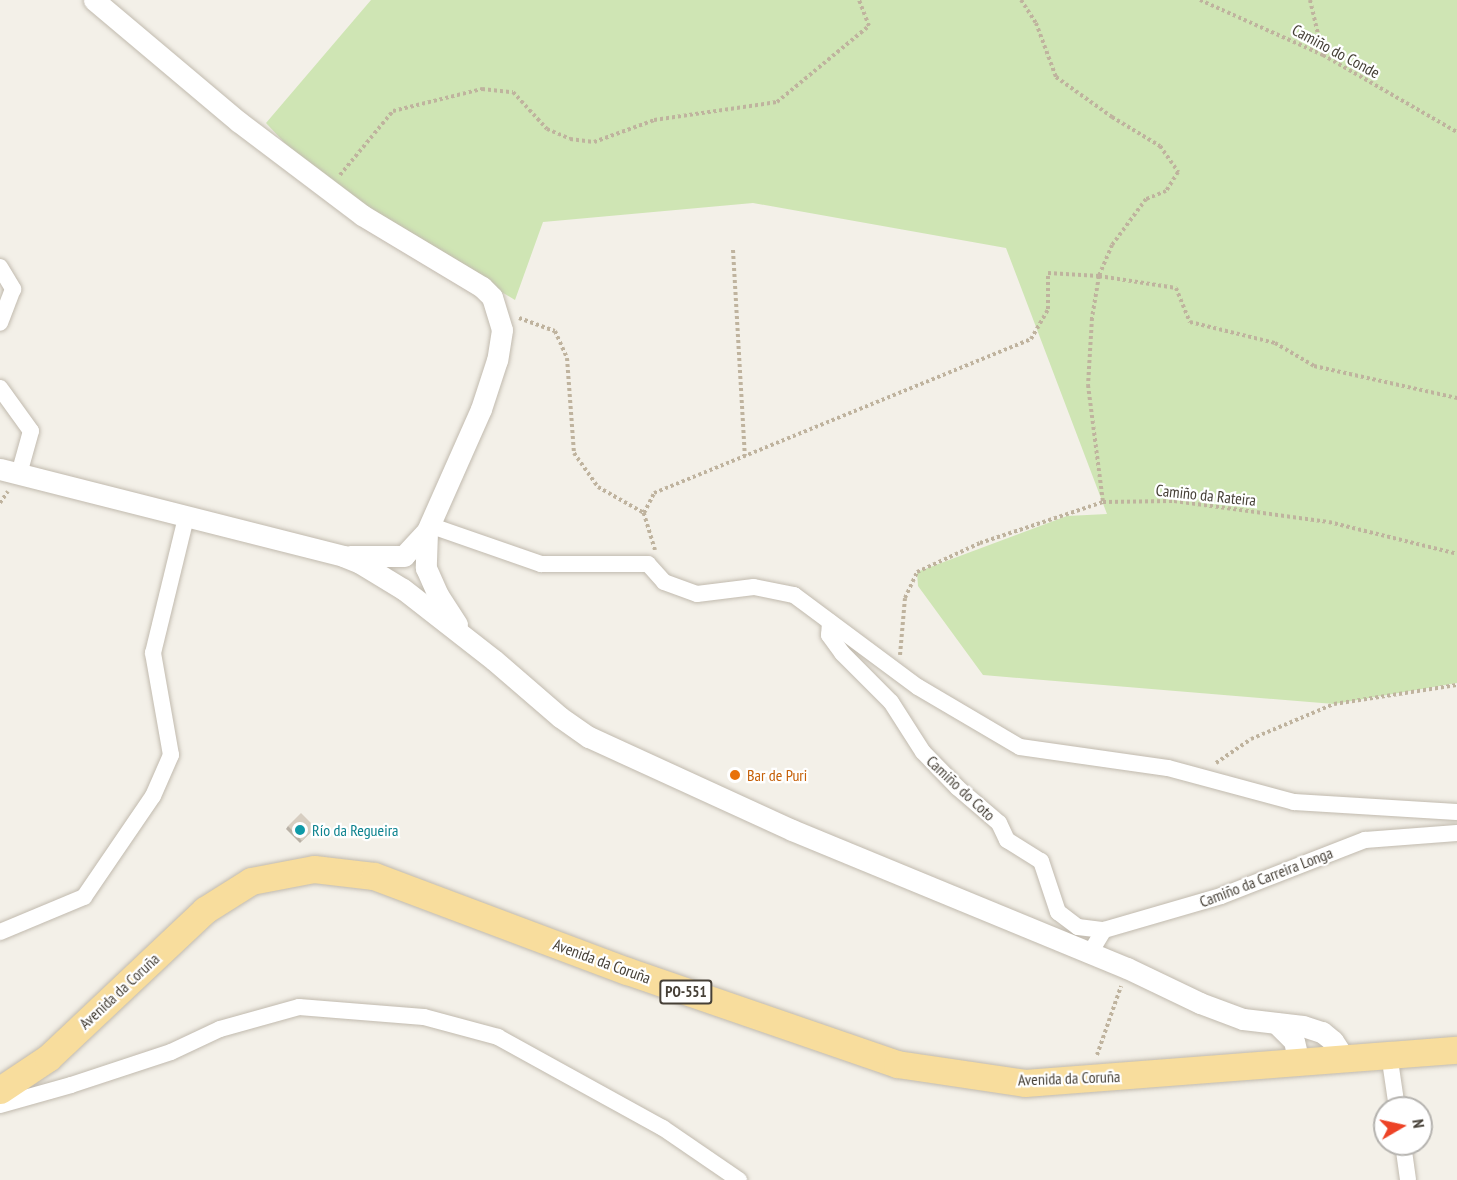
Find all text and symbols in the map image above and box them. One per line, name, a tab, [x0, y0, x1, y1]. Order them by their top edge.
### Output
street label: Camiño do Conde	[1289, 20, 1383, 82]
street label: Camiño da Rateira	[1155, 480, 1257, 510]
street label: Camiño do Coto	[923, 751, 999, 825]
place label: Bar de Puri	[747, 765, 807, 785]
marker: Bar de Puri	[728, 768, 742, 782]
place label: Río da Regueira	[312, 820, 398, 840]
marker: Río da Regueira	[293, 823, 307, 837]
street label: Camiño da Carreira Longa	[1197, 843, 1335, 911]
street label: Avenida da Coruña	[551, 934, 653, 988]
street label: Avenida da Coruña	[75, 949, 163, 1033]
road number: PO-551	[659, 980, 713, 1004]
street label: Avenida da Coruña	[1018, 1067, 1120, 1089]
north arrow	[1373, 1096, 1433, 1156]
text: N	[1408, 1118, 1429, 1129]

